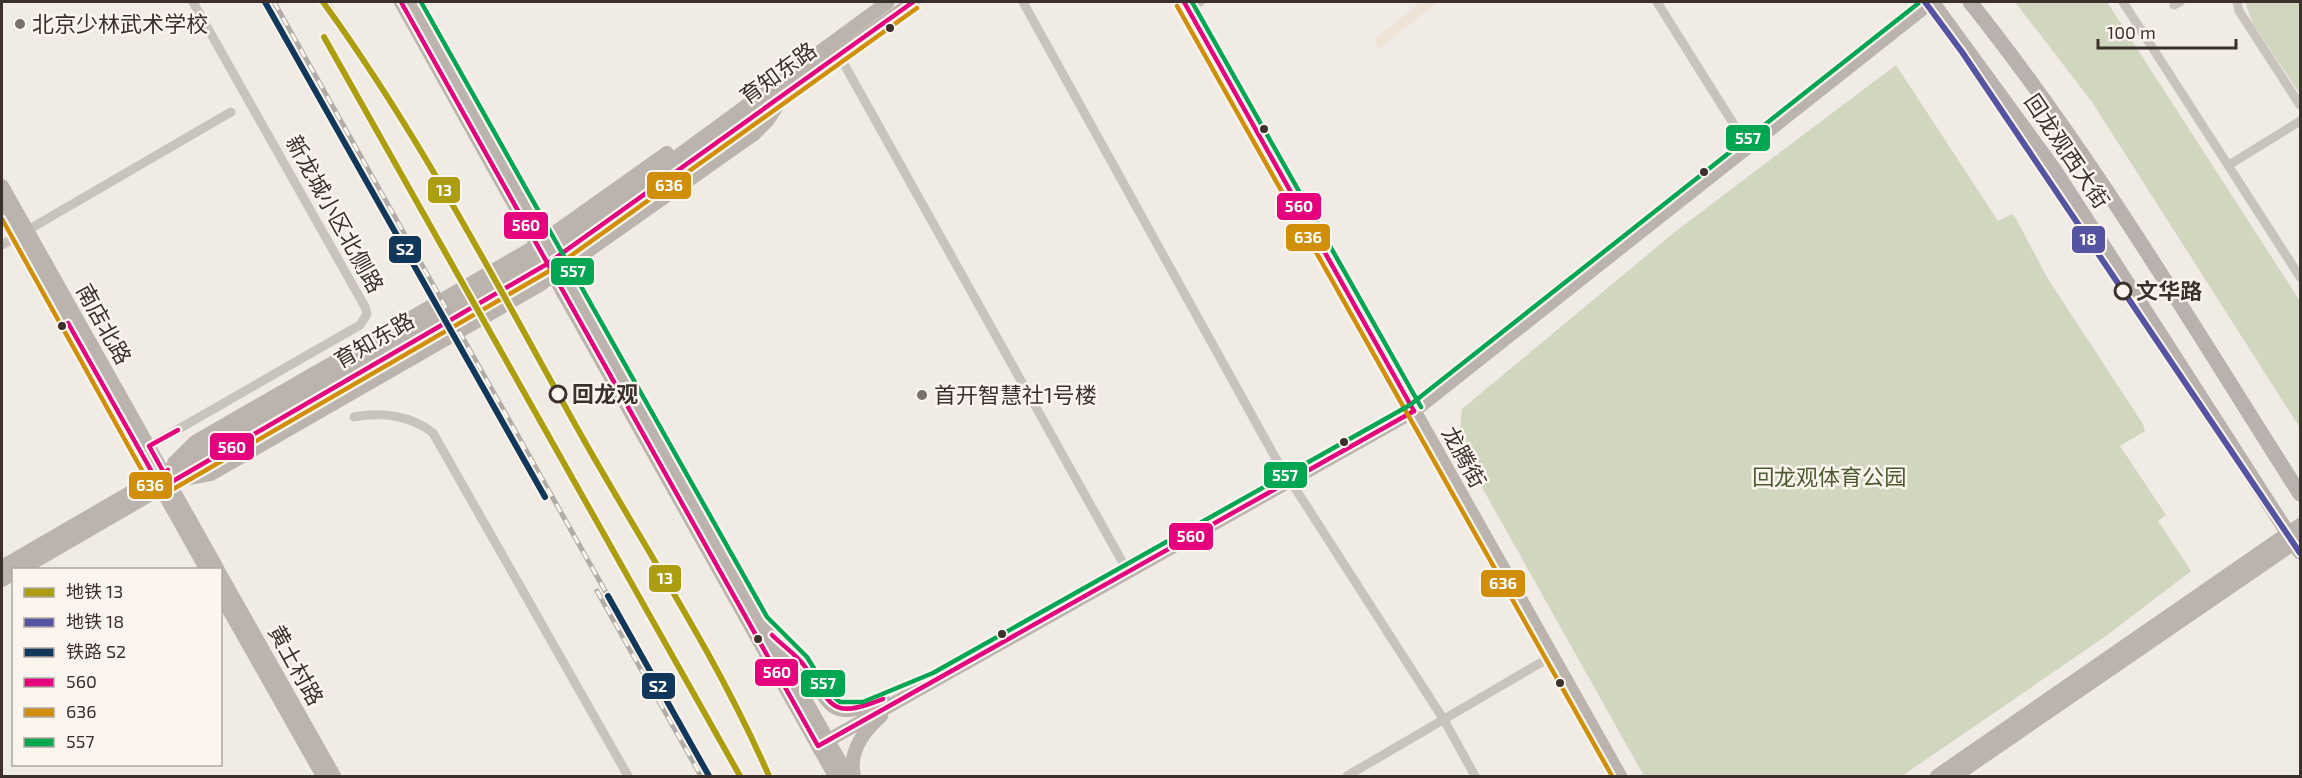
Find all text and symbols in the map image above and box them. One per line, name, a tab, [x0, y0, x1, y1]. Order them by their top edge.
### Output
place label: 北京少林武术学校	[32, 10, 208, 36]
scale bar	[2098, 12, 2236, 50]
marker: 北京少林武术学校	[13, 17, 27, 31]
text: 100 m	[2107, 21, 2156, 43]
unlabelled marker	[884, 22, 896, 34]
street label: 育知东路	[734, 36, 821, 109]
street label: 回龙观西大街	[2020, 88, 2116, 212]
unlabelled marker	[1258, 123, 1270, 135]
line badge: 557	[1725, 124, 1771, 152]
text: 557	[1735, 128, 1762, 147]
street label: 新龙城小区北侧路	[282, 130, 390, 297]
unlabelled marker	[1698, 166, 1710, 178]
line badge: 636	[646, 171, 692, 200]
text: 636	[655, 175, 683, 194]
line badge: 13	[427, 176, 461, 204]
text: 13	[436, 180, 452, 199]
line badge: 560	[1276, 192, 1322, 221]
text: 560	[1285, 196, 1313, 215]
line badge: 560	[503, 211, 549, 240]
text: 560	[512, 215, 540, 234]
line badge: 636	[1285, 223, 1331, 252]
line badge: 18	[2071, 225, 2106, 254]
text: 636	[1294, 227, 1322, 246]
text: 18	[2080, 229, 2096, 248]
line badge: S2	[388, 235, 422, 264]
text: S2	[396, 239, 414, 258]
line badge: 557	[550, 257, 595, 286]
text: 557	[560, 261, 587, 280]
place label: 文华路	[2136, 277, 2202, 303]
street label: 南店北路	[72, 279, 138, 368]
marker: 文华路	[2114, 282, 2132, 300]
street label: 育知东路	[329, 306, 418, 372]
unlabelled marker	[56, 320, 68, 332]
place label: 回龙观	[572, 380, 638, 406]
place label: 首开智慧社1号楼	[934, 381, 1097, 407]
marker: 回龙观	[549, 385, 567, 403]
marker: 首开智慧社1号楼	[915, 388, 929, 402]
street label: 龙腾街	[1438, 421, 1492, 492]
line badge: 560	[209, 432, 255, 461]
unlabelled marker	[1338, 436, 1350, 448]
text: 560	[218, 437, 246, 456]
line badge: 557	[1263, 461, 1308, 489]
park label: 回龙观体育公园	[1752, 463, 1906, 489]
text: 557	[1272, 465, 1299, 484]
line badge: 636	[128, 471, 173, 500]
text: 636	[136, 475, 164, 494]
line badge: 560	[1168, 522, 1214, 551]
text: 560	[1177, 526, 1205, 545]
line badge: 13	[648, 564, 682, 593]
legend	[12, 568, 222, 766]
text: 13	[657, 568, 673, 587]
line badge: 636	[1480, 569, 1526, 598]
text: 636	[1489, 573, 1517, 592]
text: 地铁 13	[66, 580, 123, 602]
text: 地铁 18	[66, 610, 124, 632]
street label: 黄土村路	[264, 620, 330, 709]
unlabelled marker	[996, 628, 1008, 640]
unlabelled marker	[752, 633, 764, 645]
text: 铁路 S2	[66, 640, 126, 662]
line badge: 560	[754, 658, 799, 687]
text: 560	[763, 662, 791, 681]
line badge: 557	[800, 669, 846, 698]
text: 560	[66, 670, 97, 692]
line badge: S2	[641, 672, 676, 700]
text: 557	[810, 673, 837, 692]
text: S2	[649, 676, 667, 695]
unlabelled marker	[1554, 677, 1566, 689]
text: 636	[66, 700, 97, 722]
text: 557	[66, 730, 95, 752]

